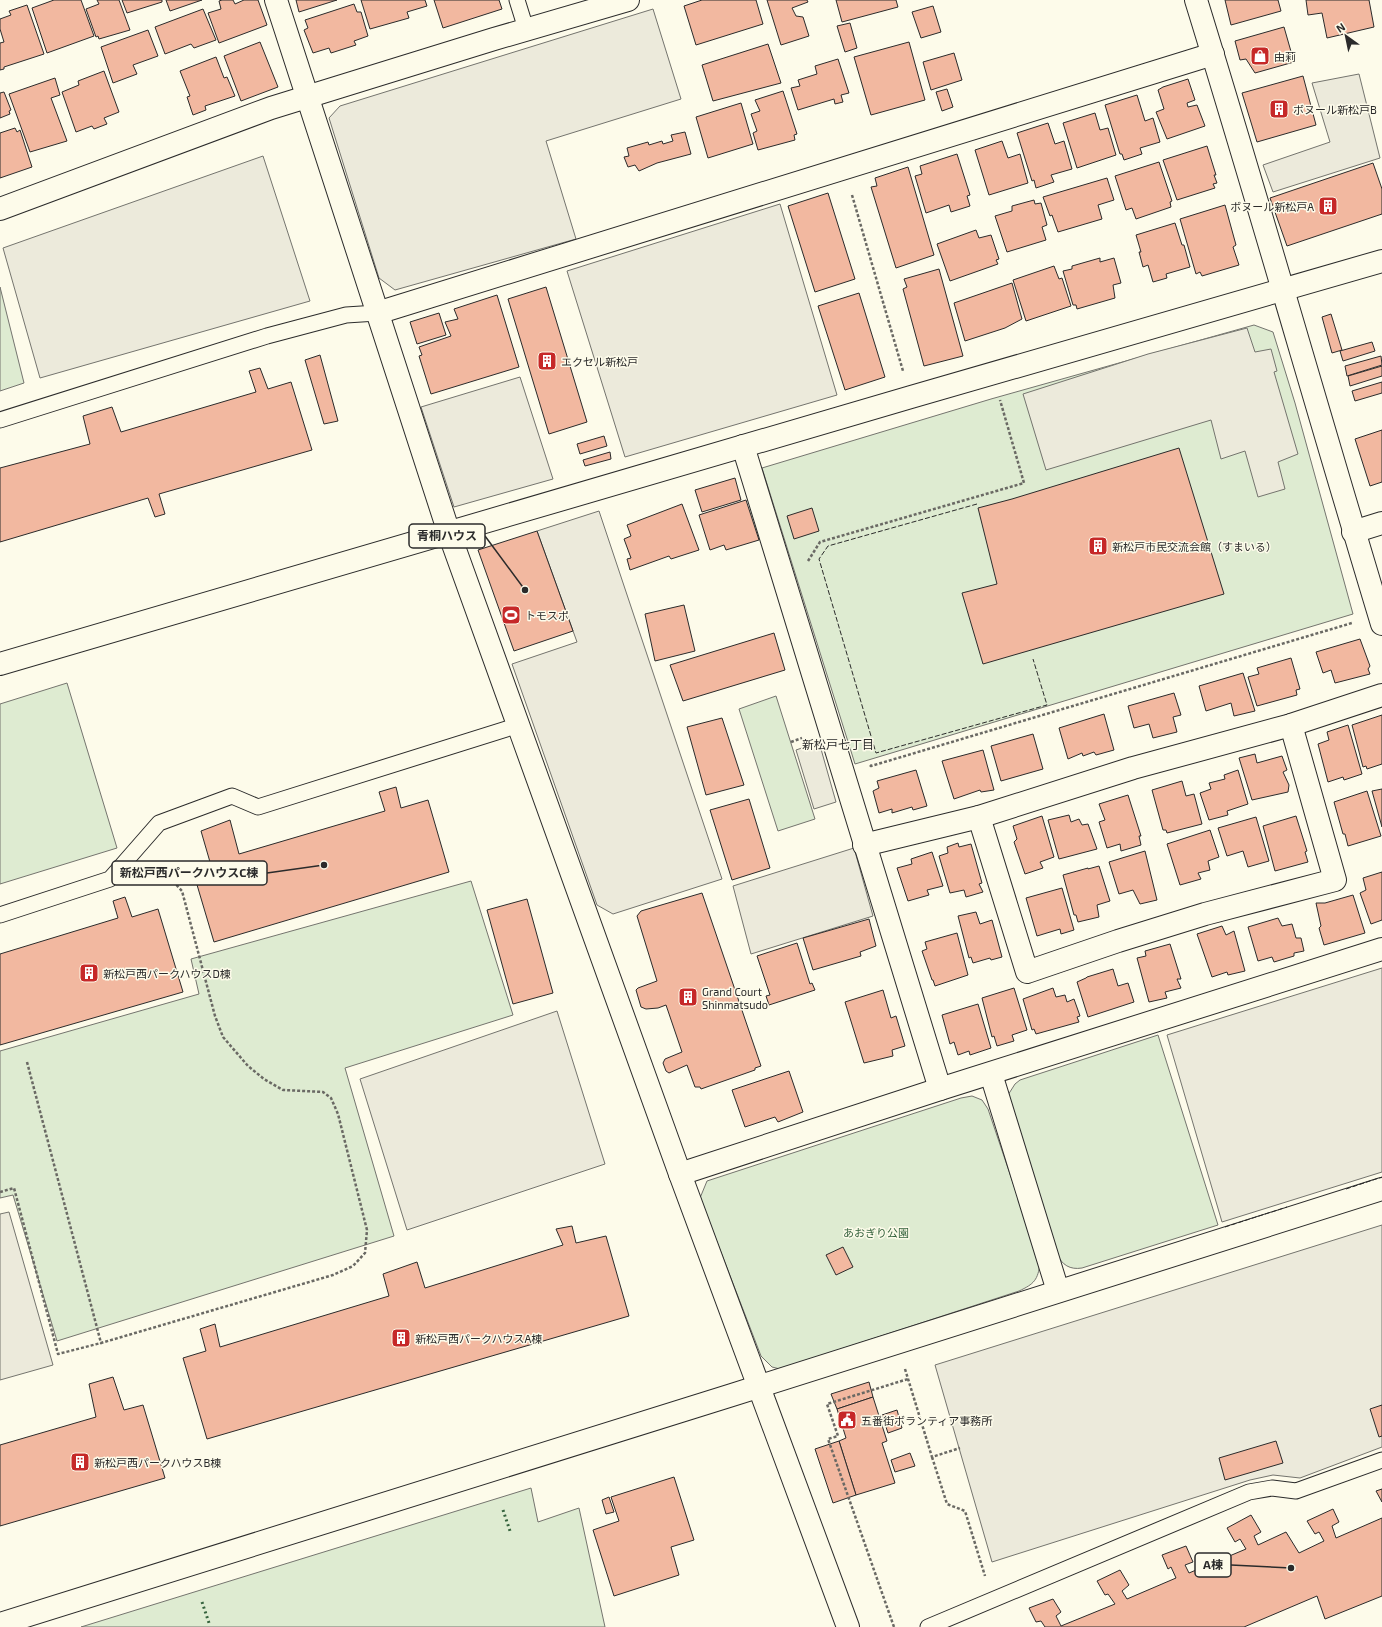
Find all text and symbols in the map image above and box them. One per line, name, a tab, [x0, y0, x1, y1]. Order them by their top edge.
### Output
north arrow	[1326, 16, 1366, 56]
text: N	[1333, 20, 1347, 35]
shop icon: 由莉	[1249, 45, 1271, 67]
place label: 由莉	[1274, 50, 1296, 63]
building icon: ボヌール新松戸B	[1268, 98, 1290, 120]
place label: ボヌール新松戸B	[1293, 103, 1377, 116]
building icon: ボヌール新松戸A	[1317, 195, 1339, 217]
place label: ボヌール新松戸A	[1230, 200, 1314, 213]
building icon: エクセル新松戸	[536, 350, 558, 372]
place label: エクセル新松戸	[561, 355, 638, 368]
callout: 青桐ハウス	[409, 524, 485, 548]
text: 青桐ハウス	[417, 528, 477, 542]
building icon: 新松戸市民交流会館（すまいる）	[1087, 535, 1109, 557]
place label: 新松戸市民交流会館（すまいる）	[1112, 540, 1277, 553]
sports icon: トモスポ	[500, 604, 522, 626]
place label: トモスポ	[525, 609, 569, 622]
district label: 新松戸七丁目	[802, 737, 874, 751]
callout: 新松戸西パークハウスC棟	[112, 861, 267, 885]
text: 新松戸西パークハウスC棟	[120, 865, 258, 879]
building icon: 新松戸西パークハウスD棟	[78, 962, 100, 984]
place label: 新松戸西パークハウスD棟	[103, 967, 231, 980]
place label: Grand Court Shinmatsudo	[702, 985, 768, 1011]
building icon: Grand Court Shinmatsudo	[677, 986, 699, 1008]
park label: あおぎり公園	[843, 1226, 909, 1239]
building icon: 新松戸西パークハウスA棟	[390, 1327, 412, 1349]
place label: 新松戸西パークハウスA棟	[415, 1332, 542, 1345]
public building icon: 五番街ボランティア事務所	[836, 1409, 858, 1431]
place label: 五番街ボランティア事務所	[861, 1414, 993, 1427]
building icon: 新松戸西パークハウスB棟	[69, 1451, 91, 1473]
place label: 新松戸西パークハウスB棟	[94, 1456, 221, 1469]
callout: A棟	[1195, 1553, 1231, 1577]
text: A棟	[1203, 1557, 1223, 1571]

